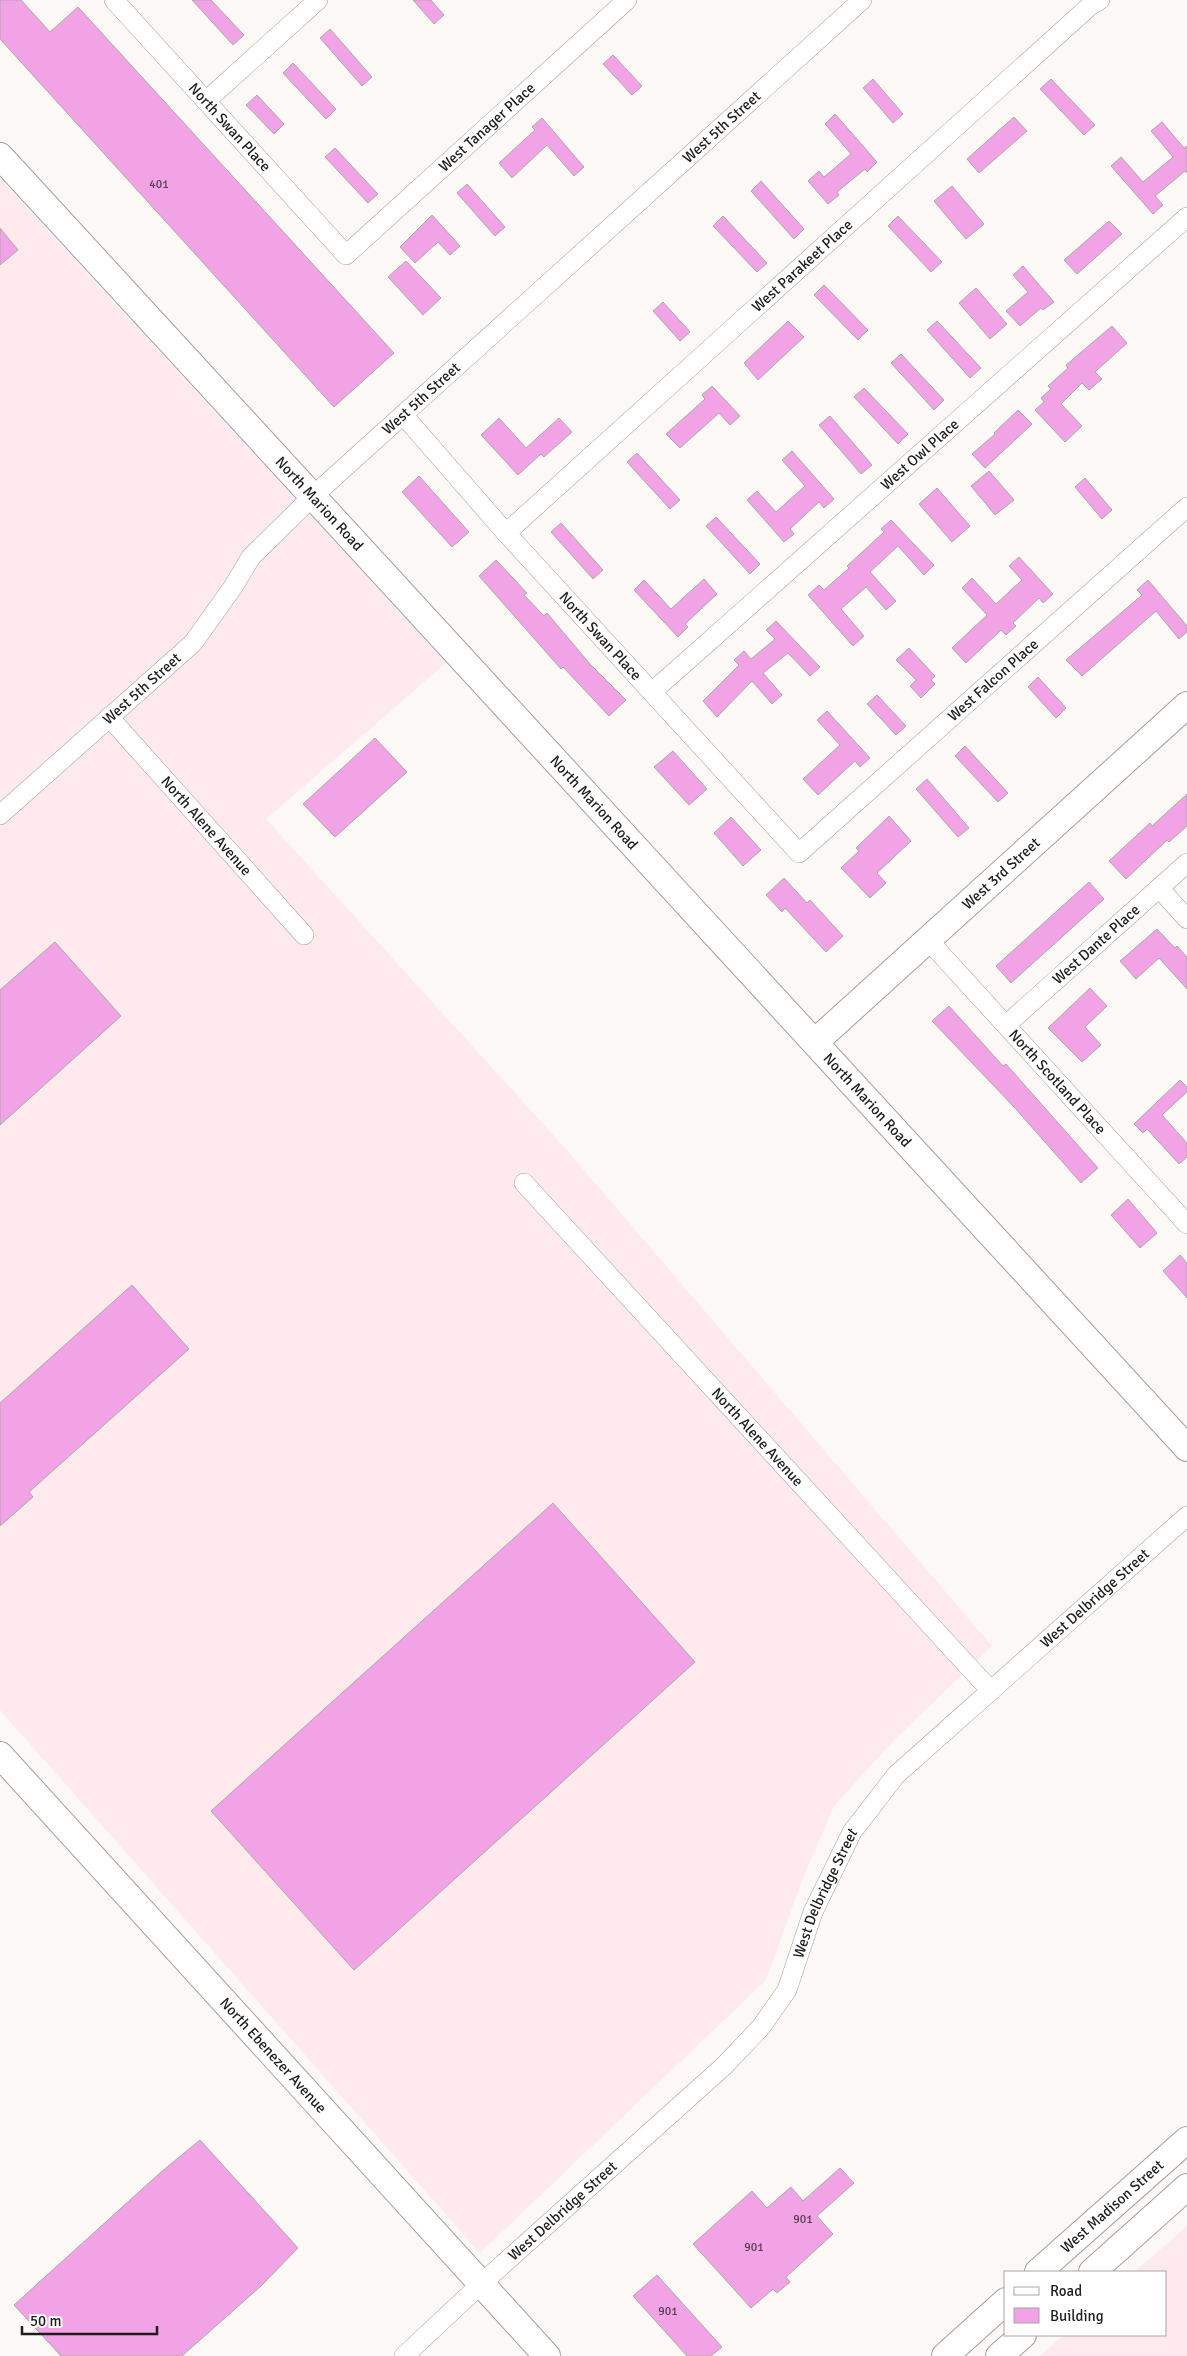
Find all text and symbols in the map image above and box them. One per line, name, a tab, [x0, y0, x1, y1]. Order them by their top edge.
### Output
street label: North Swan Place	[185, 79, 275, 175]
street label: West Tanager Place	[435, 79, 539, 175]
street label: West 5th Street	[679, 87, 764, 167]
house number: 401	[149, 177, 169, 192]
street label: West Parakeet Place	[748, 216, 856, 316]
street label: West 5th Street	[378, 359, 464, 438]
street label: West Owl Place	[877, 415, 962, 494]
street label: North Marion Road	[272, 453, 367, 554]
street label: North Swan Place	[555, 588, 645, 684]
street label: West Falcon Place	[944, 635, 1042, 725]
street label: West 5th Street	[99, 649, 185, 728]
street label: North Marion Road	[546, 752, 642, 853]
street label: North Alene Avenue	[157, 772, 256, 879]
street label: West 3rd Street	[958, 834, 1044, 913]
street label: West Dante Place	[1049, 901, 1144, 988]
street label: North Scotland Place	[1005, 1026, 1110, 1138]
street label: North Marion Road	[820, 1049, 915, 1151]
street label: North Alene Avenue	[708, 1384, 807, 1490]
street label: West Delbridge Street	[1036, 1545, 1153, 1651]
street label: West Delbridge Street	[789, 1824, 861, 1960]
street label: North Ebenezer Avenue	[216, 1994, 330, 2117]
street label: West Madison Street	[1057, 2156, 1167, 2257]
street label: West Delbridge Street	[504, 2157, 621, 2264]
house number: 901	[793, 2212, 813, 2227]
house number: 901	[744, 2240, 764, 2255]
legend	[1004, 2271, 1167, 2336]
text: Road	[1050, 2282, 1082, 2300]
scale bar	[22, 2304, 158, 2336]
house number: 901	[658, 2304, 678, 2319]
text: Building	[1050, 2307, 1104, 2325]
text: 50 m	[30, 2312, 61, 2330]

